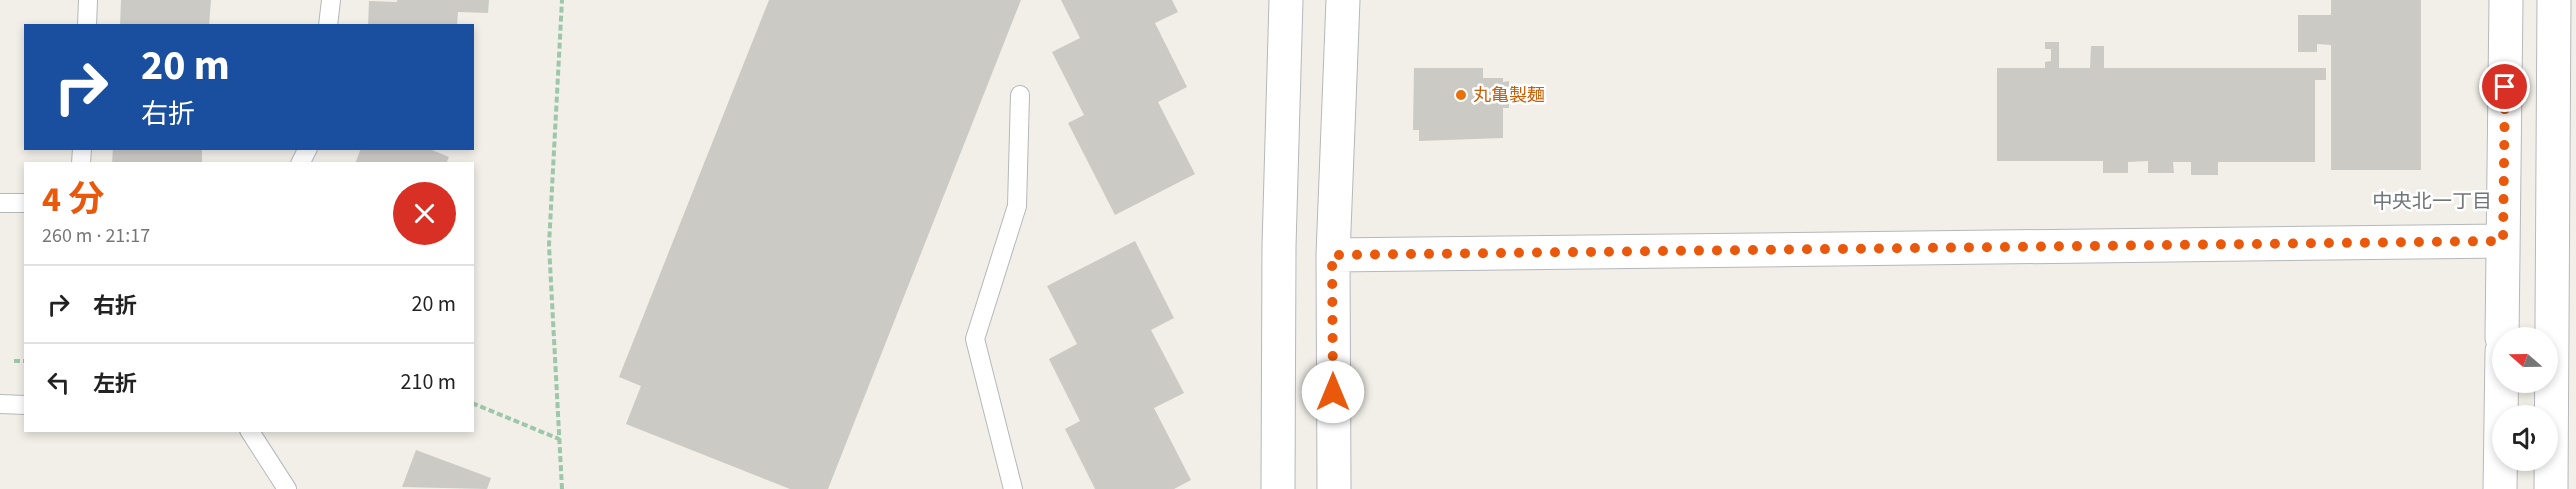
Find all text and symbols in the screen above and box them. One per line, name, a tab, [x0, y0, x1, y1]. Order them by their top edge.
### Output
text: 20 m	[141, 36, 230, 96]
icon: right	[42, 48, 120, 126]
pin	[2479, 61, 2530, 112]
icon: arrive	[2488, 70, 2521, 103]
place label: 丸亀製麺	[1473, 83, 1545, 108]
marker: 丸亀製麺	[1454, 88, 1468, 102]
text: 右折	[141, 95, 195, 134]
text: 4 分	[42, 174, 104, 225]
button: close	[393, 182, 456, 245]
district label: 中央北一丁目	[2372, 188, 2492, 216]
text: 260 m · 21:17	[42, 222, 150, 250]
icon: right	[42, 288, 75, 321]
text: 20 m	[411, 288, 456, 320]
text: 右折	[93, 290, 137, 322]
north arrow	[2492, 327, 2558, 393]
map controls	[2492, 327, 2558, 471]
position arrow	[1301, 360, 1365, 424]
icon: left	[42, 366, 75, 399]
text: 210 m	[401, 366, 456, 398]
text: 左折	[93, 368, 137, 400]
button: sound	[2492, 405, 2558, 471]

